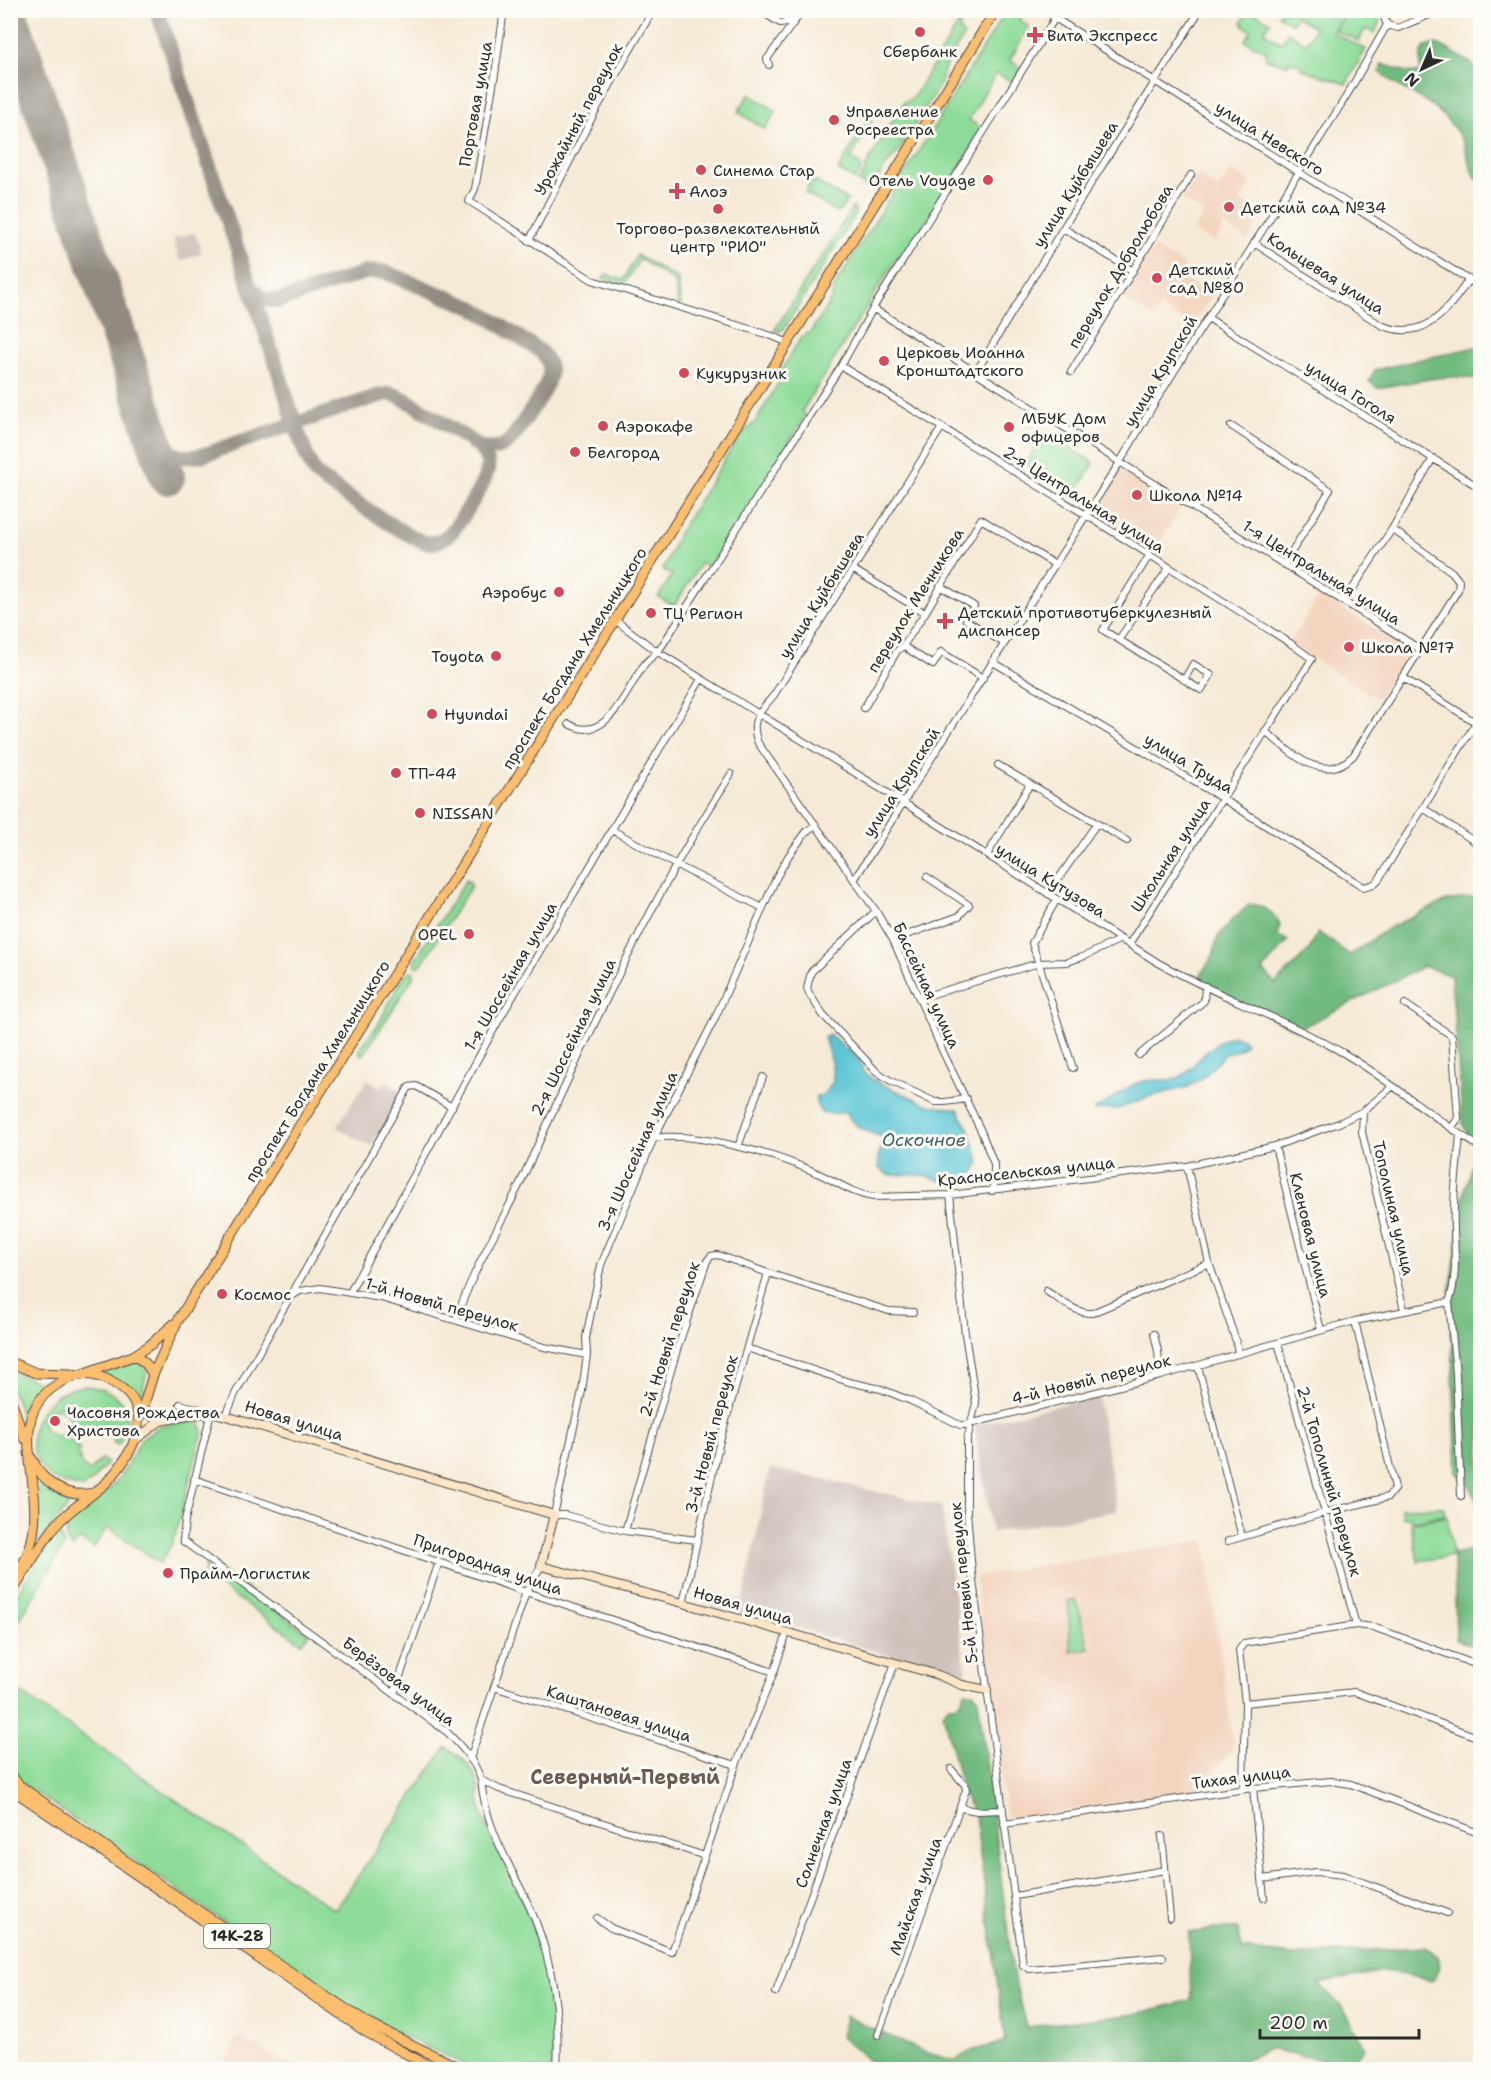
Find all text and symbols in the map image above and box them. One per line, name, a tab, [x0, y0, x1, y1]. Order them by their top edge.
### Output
marker: Сбербанк	[913, 25, 927, 39]
place label: Вита Экспресс	[1047, 25, 1158, 46]
marker: Вита Экспресс	[1028, 28, 1042, 42]
street label: Урожайный переулок	[529, 39, 628, 199]
north arrow	[1392, 39, 1452, 99]
street label: Портовая улица	[454, 40, 497, 168]
place label: Сбербанк	[883, 41, 958, 62]
text: N	[1400, 67, 1424, 91]
street label: улица Невского	[1211, 97, 1328, 180]
place label: Управление Росреестра	[846, 101, 939, 140]
marker: Управление Росреестра	[827, 113, 841, 127]
street label: улица Куйбышева	[1028, 117, 1123, 252]
place label: Синема Стар	[713, 160, 815, 181]
marker: Синема Стар	[694, 163, 708, 177]
place label: Отель Voyage	[869, 170, 976, 191]
marker: Отель Voyage	[981, 173, 995, 187]
street label: переулок Добролюбова	[1063, 180, 1178, 352]
place label: Алоэ	[689, 181, 727, 202]
marker: Алоэ	[670, 184, 684, 198]
place label: Детский сад №34	[1241, 197, 1386, 218]
marker: Детский сад №34	[1222, 200, 1236, 214]
marker: Торгово-развлекательный центр "РИО"	[711, 202, 725, 216]
place label: Торгово-развлекательный центр "РИО"	[616, 218, 820, 257]
street label: Кольцевая улица	[1263, 228, 1388, 319]
place label: Детский сад №80	[1169, 259, 1244, 298]
marker: Детский сад №80	[1150, 271, 1164, 285]
street label: улица Крупской	[1119, 312, 1202, 431]
place label: Церковь Иоанна Кронштадтского	[896, 342, 1025, 381]
marker: Церковь Иоанна Кронштадтского	[877, 354, 891, 368]
street label: улица Гоголя	[1301, 356, 1400, 429]
place label: Кукурузник	[696, 363, 787, 384]
marker: Кукурузник	[677, 366, 691, 380]
place label: МБУК Дом офицеров	[1021, 408, 1106, 447]
place label: Аэрокафе	[615, 416, 693, 437]
marker: Аэрокафе	[596, 419, 610, 433]
marker: МБУК Дом офицеров	[1002, 420, 1016, 434]
street label: 2-я Центральная улица	[999, 441, 1168, 558]
place label: Белгород	[587, 442, 660, 463]
marker: Белгород	[568, 445, 582, 459]
place label: Школа №14	[1149, 485, 1243, 506]
marker: Школа №14	[1130, 488, 1144, 502]
street label: 1-я Центральная улица	[1239, 515, 1405, 630]
street label: переулок Мечникова	[862, 524, 968, 676]
street label: улица Куйбышева	[774, 528, 869, 663]
street label: проспект Богдана Хмельницкого	[497, 543, 652, 773]
place label: Аэробус	[482, 582, 547, 603]
marker: Аэробус	[552, 585, 566, 599]
place label: Детский противотуберкулезный диспансер	[958, 602, 1212, 641]
place label: ТЦ Регион	[663, 603, 743, 624]
marker: ТЦ Регион	[644, 606, 658, 620]
marker: Детский противотуберкулезный диспансер	[936, 612, 954, 630]
place label: Школа №17	[1361, 637, 1455, 658]
marker: Школа №17	[1342, 640, 1356, 654]
place label: Toyota	[431, 646, 484, 667]
marker: Toyota	[489, 649, 503, 663]
place label: Hyundai	[444, 704, 508, 725]
marker: Hyundai	[425, 707, 439, 721]
street label: улица Крупской	[858, 723, 945, 841]
street label: улица Труда	[1140, 729, 1237, 798]
place label: ТП-44	[408, 763, 457, 784]
marker: ТП-44	[389, 766, 403, 780]
street label: Школьная улица	[1126, 794, 1215, 916]
place label: NISSAN	[432, 803, 494, 824]
marker: NISSAN	[413, 806, 427, 820]
street label: улица Кутузова	[992, 838, 1110, 923]
street label: 1-я Шоссейная улица	[459, 898, 562, 1054]
street label: Бассейная улица	[888, 919, 965, 1052]
place label: OPEL	[418, 924, 457, 945]
marker: OPEL	[462, 927, 476, 941]
street label: 2-я Шоссейная улица	[526, 955, 621, 1119]
street label: проспект Богдана Хмельницкого	[240, 956, 395, 1186]
street label: 3-я Шоссейная улица	[593, 1068, 682, 1235]
water label: Оскочное	[882, 1128, 966, 1152]
street label: Тополиная улица	[1368, 1139, 1419, 1277]
street label: Красносельская улица	[937, 1152, 1116, 1191]
street label: Кленовая улица	[1285, 1170, 1336, 1300]
street label: 2-й Новый переулок	[634, 1258, 705, 1420]
street label: 1-й Новый переулок	[363, 1273, 521, 1337]
place label: Космос	[234, 1284, 291, 1305]
marker: Космос	[215, 1287, 229, 1301]
street label: 4-й Новый переулок	[1009, 1349, 1173, 1409]
street label: 3-й Новый переулок	[680, 1352, 743, 1516]
street label: 2-й Тополиный переулок	[1292, 1383, 1367, 1579]
street label: Новая улица	[242, 1396, 346, 1445]
place label: Часовня Рождества Христова	[67, 1402, 220, 1441]
marker: Часовня Рождества Христова	[48, 1414, 62, 1428]
street label: 5-й Новый переулок	[945, 1501, 982, 1665]
street label: Пригородная улица	[411, 1529, 565, 1600]
place label: Прайм-Логистик	[180, 1563, 311, 1584]
marker: Прайм-Логистик	[161, 1566, 175, 1580]
street label: Новая улица	[691, 1581, 795, 1630]
street label: Берёзовая улица	[338, 1632, 459, 1731]
street label: Каштановая улица	[544, 1680, 694, 1747]
street label: Солнечная улица	[790, 1755, 857, 1891]
street label: Тихая улица	[1190, 1761, 1292, 1794]
district label: Северный-Первый	[530, 1764, 720, 1790]
street label: Майская улица	[884, 1834, 947, 1958]
road number: 14К-28	[204, 1924, 270, 1948]
scale bar	[1260, 2002, 1419, 2040]
text: 200 m	[1269, 2011, 1328, 2035]

